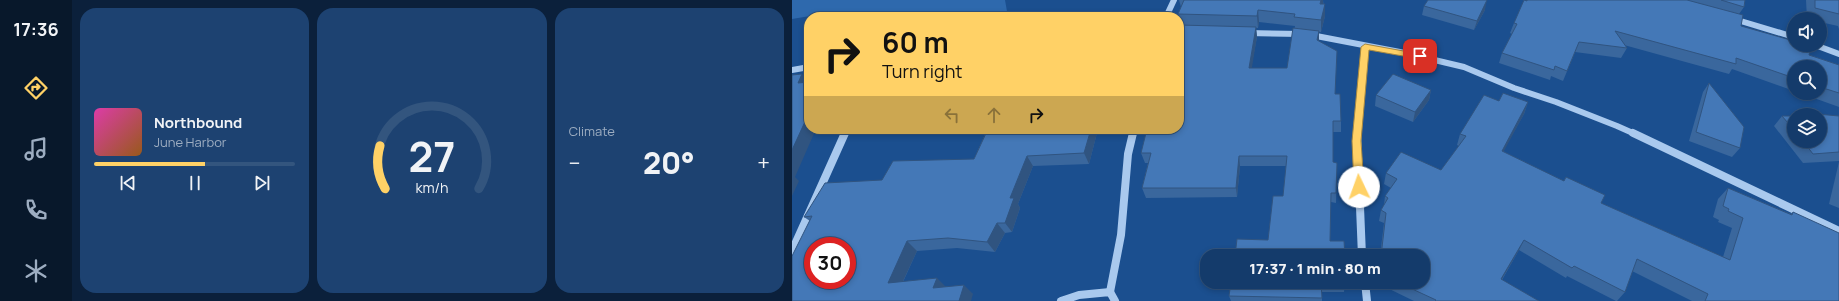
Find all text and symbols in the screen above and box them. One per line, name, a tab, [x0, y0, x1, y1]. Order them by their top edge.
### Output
map controls	[1787, 12, 1827, 148]
button: sound	[1787, 12, 1827, 52]
text: 17:36	[13, 17, 59, 41]
text: 60 m	[882, 23, 949, 61]
icon: right	[816, 28, 868, 80]
pin	[1403, 39, 1437, 73]
icon: arrive	[1409, 45, 1431, 67]
text: Turn right	[882, 59, 963, 83]
button: search	[1787, 60, 1827, 100]
icon: directions	[22, 74, 50, 102]
icon: left	[941, 104, 963, 126]
icon: ahead	[983, 104, 1005, 126]
icon: right	[1025, 104, 1047, 126]
button: layers	[1787, 108, 1827, 148]
text: Northbound	[154, 112, 242, 133]
text: Climate	[569, 122, 615, 140]
text: 27	[409, 127, 455, 183]
text: June Harbor	[154, 133, 227, 151]
icon: music	[22, 135, 50, 163]
text: 20°	[643, 142, 695, 183]
text: −	[569, 148, 581, 178]
text: +	[757, 148, 770, 178]
position arrow	[1338, 166, 1380, 208]
icon: previous	[117, 172, 139, 194]
icon: pause	[184, 172, 206, 194]
icon: next	[251, 172, 273, 194]
text: km/h	[415, 177, 449, 196]
icon: phone	[22, 196, 50, 224]
speed limit sign: 30	[804, 237, 856, 289]
icon: climate	[22, 257, 50, 285]
text: 17:37 · 1 min · 80 m	[1249, 258, 1381, 279]

